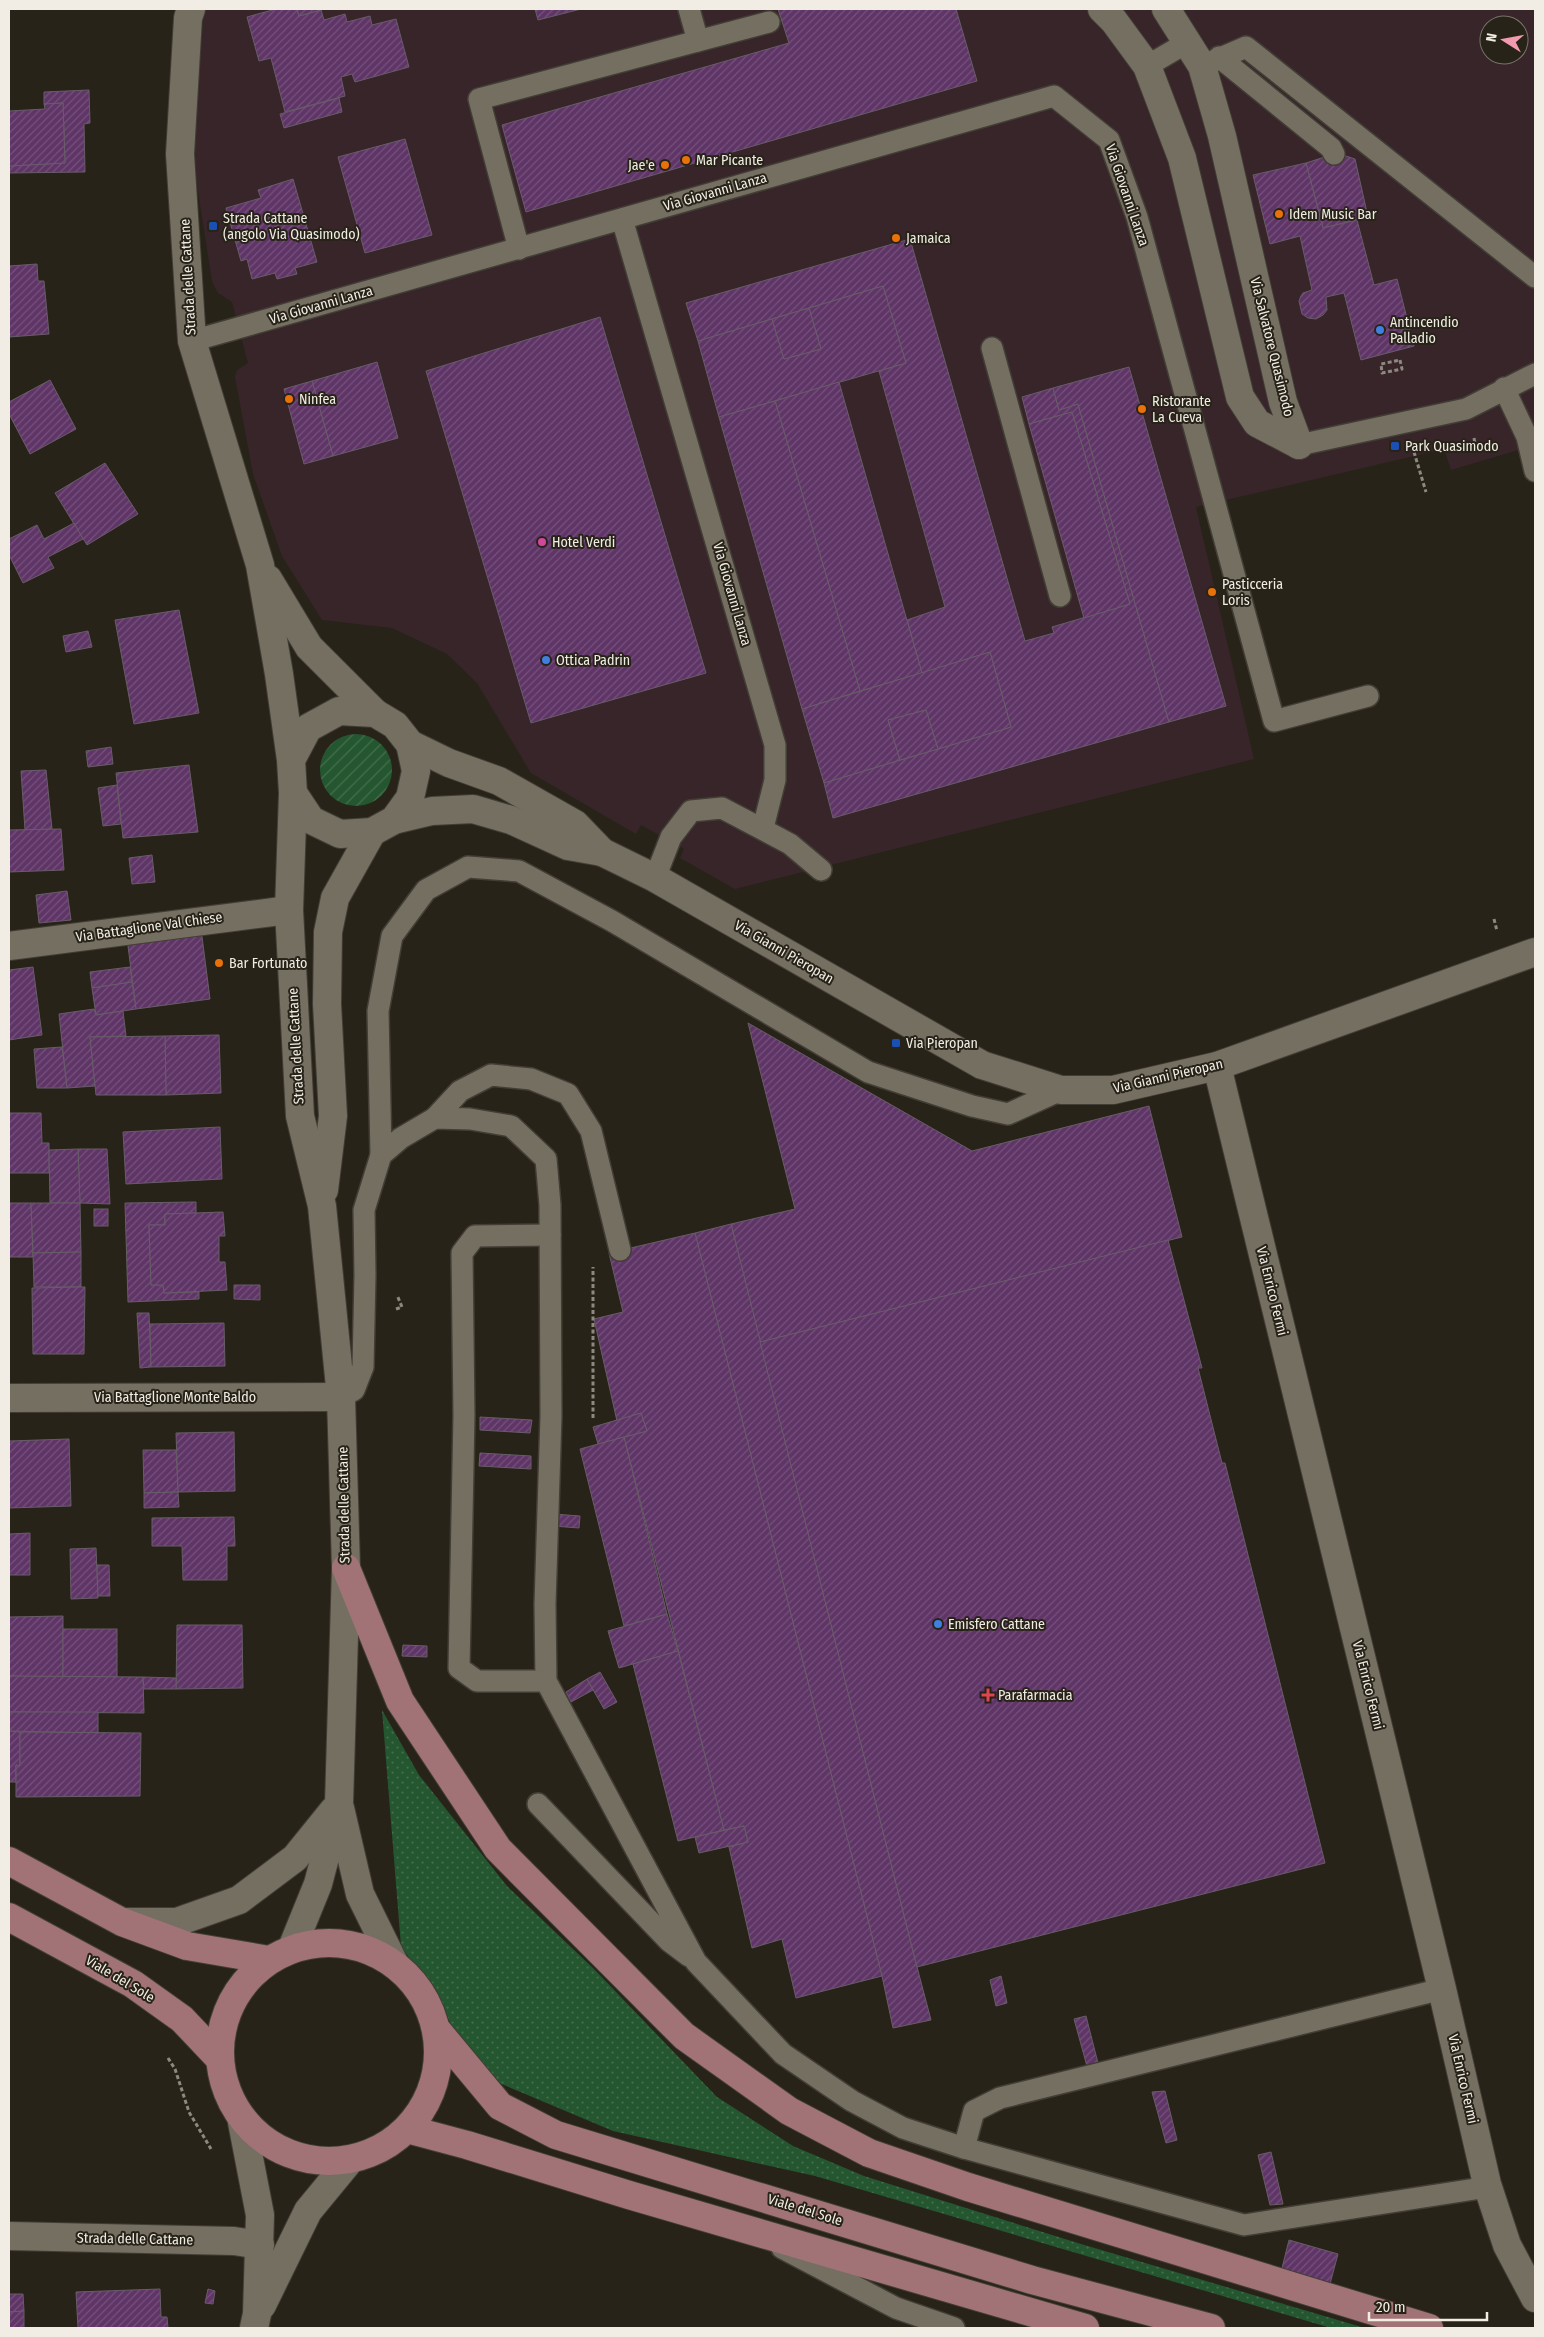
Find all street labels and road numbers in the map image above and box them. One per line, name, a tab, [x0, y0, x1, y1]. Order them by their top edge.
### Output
street label: Via Giovanni Lanza	[1102, 142, 1152, 248]
street label: Via Giovanni Lanza	[661, 169, 769, 215]
street label: Strada delle Cattane	[176, 218, 200, 336]
street label: Via Salvatore Quasimodo	[1246, 276, 1298, 418]
street label: Via Giovanni Lanza	[267, 282, 375, 328]
street label: Via Giovanni Lanza	[709, 540, 755, 648]
street label: Via Battaglione Val Chiese	[75, 908, 223, 946]
street label: Via Gianni Pieropan	[731, 917, 837, 987]
street label: Strada delle Cattane	[284, 987, 308, 1105]
street label: Via Gianni Pieropan	[1112, 1055, 1224, 1097]
street label: Via Enrico Fermi	[1253, 1245, 1291, 1337]
street label: Via Battaglione Monte Baldo	[94, 1389, 256, 1406]
street label: Strada delle Cattane	[334, 1447, 354, 1563]
street label: Via Enrico Fermi	[1349, 1639, 1387, 1731]
street label: Viale del Sole	[82, 1952, 158, 2006]
street label: Via Enrico Fermi	[1444, 2033, 1482, 2125]
street label: Viale del Sole	[765, 2191, 845, 2229]
street label: Strada delle Cattane	[77, 2229, 193, 2249]

